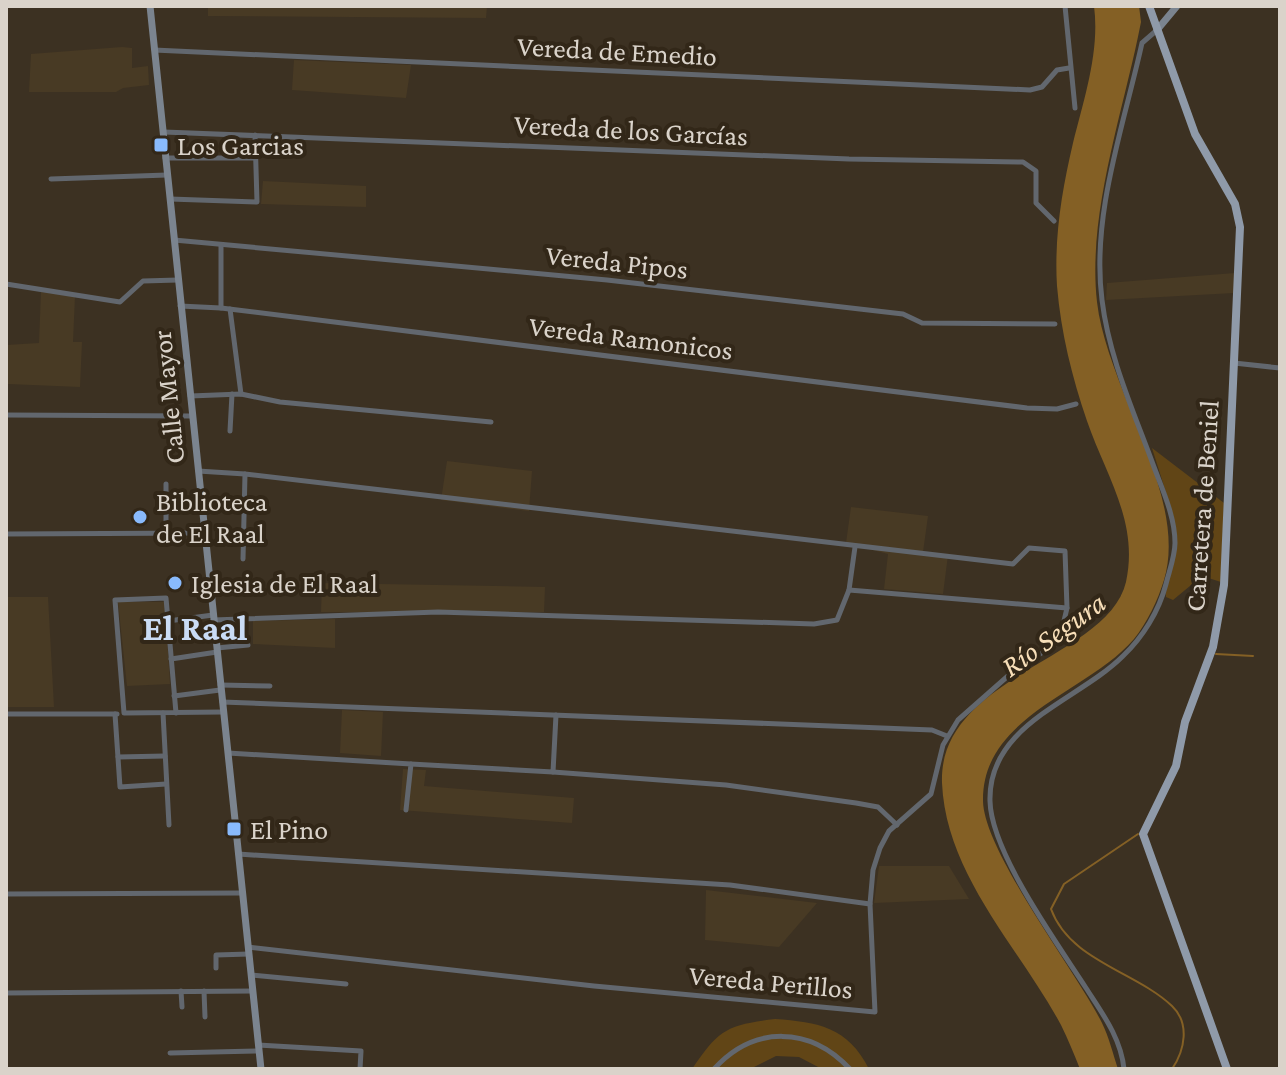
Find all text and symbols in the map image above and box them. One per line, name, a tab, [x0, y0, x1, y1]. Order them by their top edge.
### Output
street label: Vereda de Emedio	[516, 30, 718, 72]
street label: Vereda de los Garcías	[513, 108, 749, 152]
place label: Los Garcias	[177, 130, 304, 161]
marker: Los Garcias	[152, 136, 170, 154]
street label: Vereda Pipos	[544, 239, 690, 285]
street label: Vereda Ramonicos	[527, 310, 735, 366]
street label: Calle Mayor	[146, 329, 190, 465]
street label: Carretera de Beniel	[1179, 399, 1225, 613]
place label: Biblioteca de El Raal	[156, 486, 268, 549]
marker: Biblioteca de El Raal	[131, 508, 149, 526]
place label: Iglesia de El Raal	[191, 568, 378, 599]
marker: Iglesia de El Raal	[166, 574, 184, 592]
water label: Río Segura	[994, 585, 1112, 684]
district label: El Raal	[143, 608, 247, 648]
place label: El Pino	[250, 814, 328, 845]
marker: El Pino	[225, 820, 243, 838]
street label: Vereda Perillos	[688, 959, 854, 1005]

